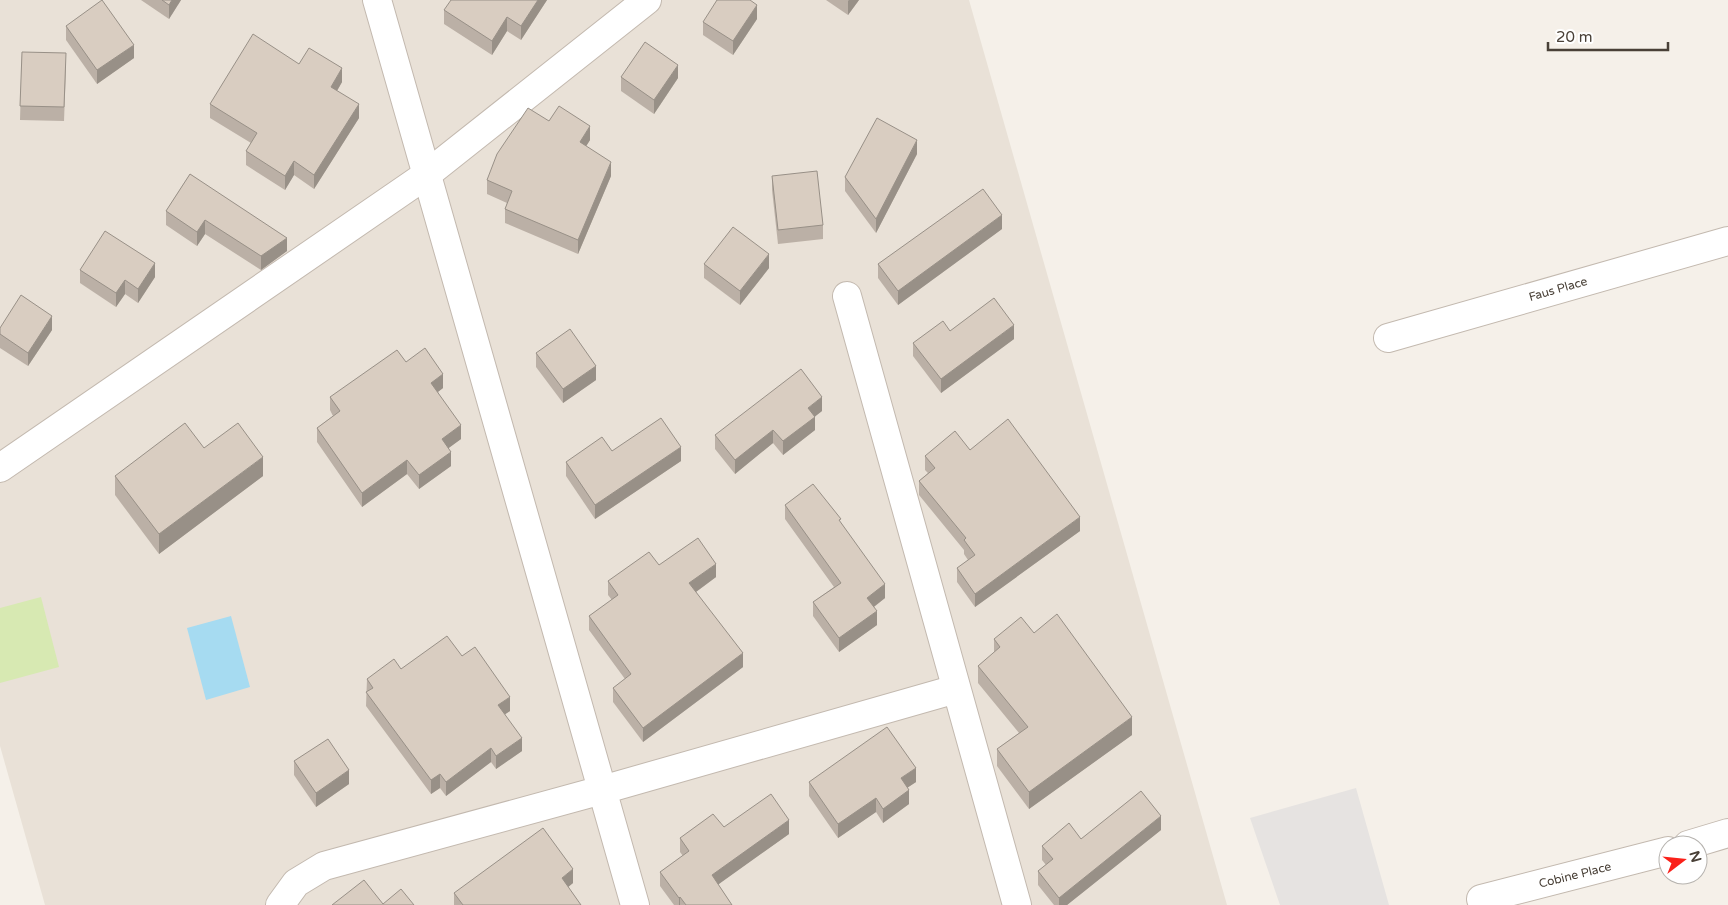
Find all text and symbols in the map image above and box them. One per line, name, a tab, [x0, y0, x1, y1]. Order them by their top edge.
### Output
scale bar	[1548, 20, 1668, 52]
text: 20 m	[1556, 28, 1593, 46]
street label: Faus Place	[1527, 274, 1589, 304]
north arrow	[1658, 835, 1708, 885]
text: N	[1685, 849, 1705, 864]
street label: Cobine Place	[1537, 859, 1613, 891]

